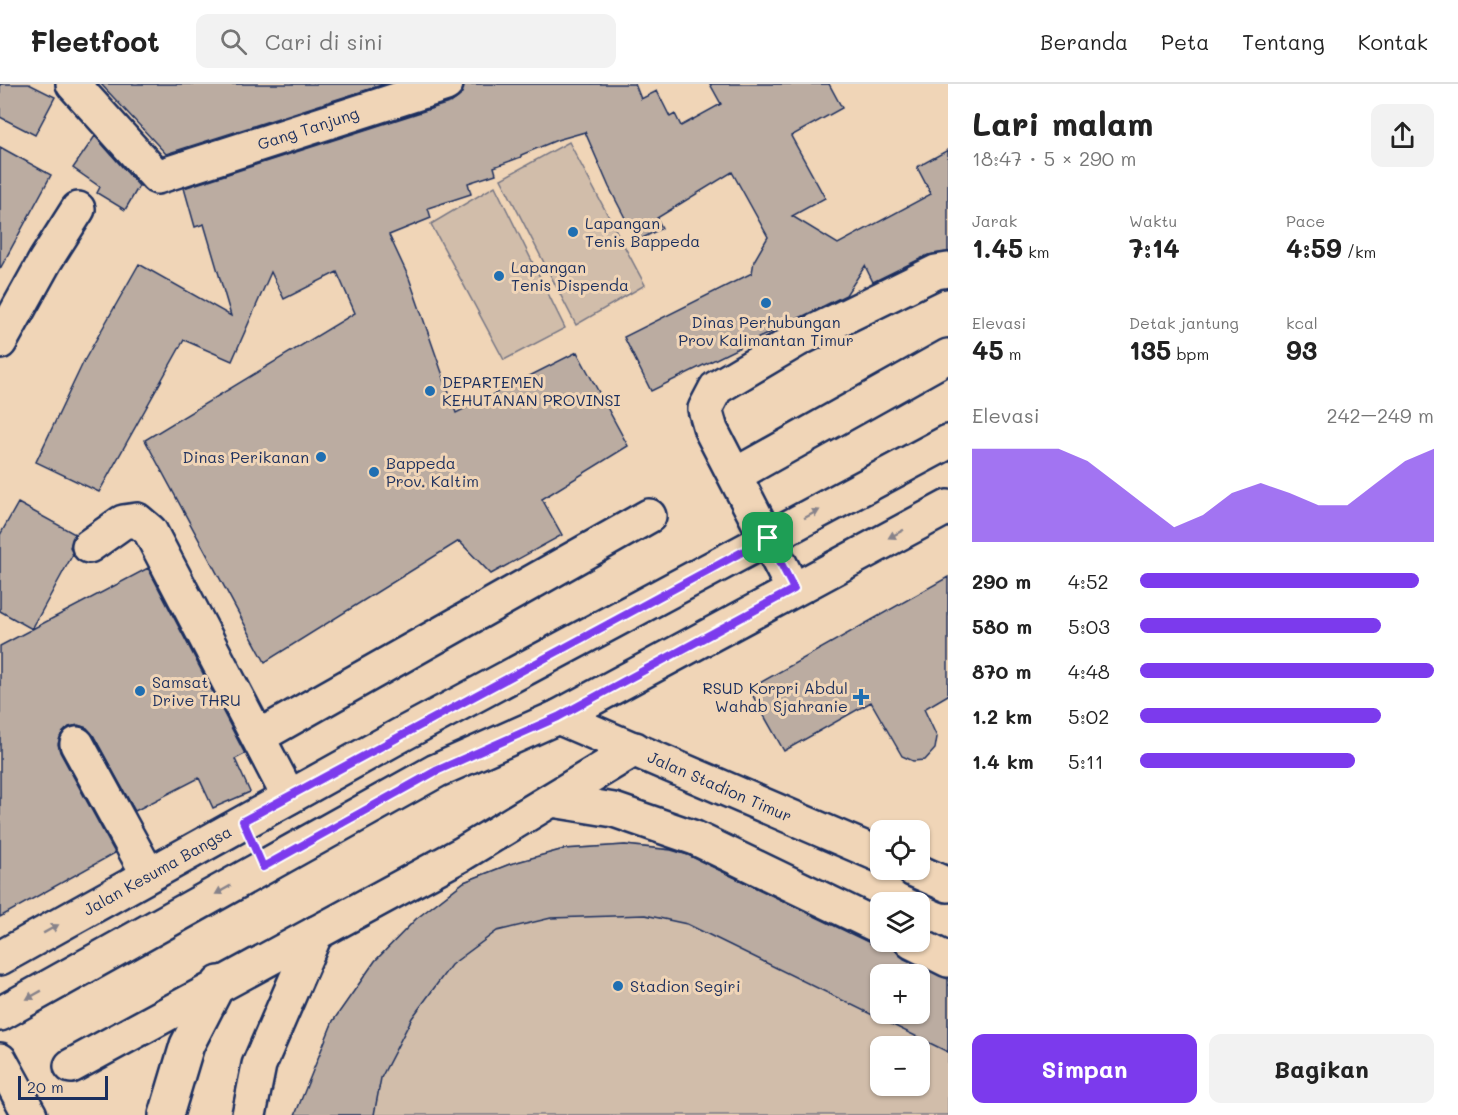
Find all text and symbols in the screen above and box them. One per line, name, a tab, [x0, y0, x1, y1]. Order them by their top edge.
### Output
search box	[196, 14, 616, 68]
text: Fleetfoot	[30, 23, 160, 59]
icon: search	[217, 25, 250, 58]
text: Cari di sini	[265, 27, 383, 56]
text: Beranda	[1040, 28, 1128, 55]
text: Peta	[1161, 28, 1209, 55]
text: Tentang	[1242, 28, 1325, 55]
text: Kontak	[1358, 28, 1428, 55]
text: Lari malam	[972, 101, 1153, 144]
street label: Gang Tanjung	[255, 102, 361, 154]
button: share	[1371, 104, 1434, 167]
text: 18:47 · 5 × 290 m	[972, 145, 1137, 171]
text: Jarak	[972, 210, 1017, 231]
text: Waktu	[1129, 210, 1177, 231]
text: Pace	[1286, 210, 1325, 231]
place label: Lapangan Tenis Bappeda	[585, 212, 700, 251]
marker: Lapangan Tenis Bappeda	[566, 225, 580, 239]
text: 1.45	[972, 231, 1023, 265]
text: 7:14	[1129, 231, 1180, 265]
text: 4:59	[1286, 231, 1342, 265]
text: km	[1023, 241, 1050, 262]
text: /km	[1342, 241, 1376, 262]
place label: Lapangan Tenis Dispenda	[511, 256, 629, 295]
marker: Lapangan Tenis Dispenda	[492, 269, 506, 283]
marker: Dinas Perhubungan Prov Kalimantan Timur	[759, 296, 773, 310]
place label: Dinas Perhubungan Prov Kalimantan Timur	[678, 311, 854, 350]
text: Elevasi	[972, 312, 1026, 333]
text: Detak jantung	[1129, 312, 1239, 333]
text: kcal	[1286, 312, 1318, 333]
text: 45	[972, 333, 1004, 367]
text: 135	[1129, 333, 1171, 367]
text: 93	[1286, 333, 1317, 367]
text: m	[1004, 343, 1022, 364]
text: bpm	[1171, 343, 1209, 364]
place label: DEPARTEMEN KEHUTANAN PROVINSI	[442, 371, 621, 410]
marker: DEPARTEMEN KEHUTANAN PROVINSI	[423, 384, 437, 398]
text: Elevasi	[972, 402, 1040, 428]
text: 242–249 m	[1327, 402, 1434, 428]
place label: Dinas Perikanan	[183, 446, 309, 467]
marker: Dinas Perikanan	[314, 450, 328, 464]
place label: Bappeda Prov. Kaltim	[386, 452, 479, 491]
marker: Bappeda Prov. Kaltim	[367, 465, 381, 479]
one-way arrow	[804, 509, 821, 519]
pin	[742, 512, 793, 563]
icon: arrive	[751, 521, 784, 554]
one-way arrow	[888, 529, 905, 539]
text: 290 m	[972, 568, 1031, 594]
text: 4:52	[1068, 568, 1109, 594]
text: 580 m	[972, 613, 1032, 639]
text: 5:03	[1068, 613, 1110, 639]
text: 870 m	[972, 658, 1031, 684]
text: 4:48	[1068, 658, 1110, 684]
place label: Samsat Drive THRU	[152, 671, 241, 710]
place label: RSUD Korpri Abdul Wahab Sjahranie	[703, 677, 848, 716]
marker: Samsat Drive THRU	[133, 684, 147, 698]
marker: RSUD Korpri Abdul Wahab Sjahranie	[852, 688, 870, 706]
text: 1.2 km	[972, 703, 1032, 729]
text: 5:02	[1068, 703, 1109, 729]
street label: Jalan Stadion Timur	[645, 746, 795, 826]
text: 1.4 km	[972, 748, 1034, 774]
text: 5:11	[1068, 748, 1104, 774]
street label: Jalan Kesuma Bangsa	[79, 820, 235, 920]
map controls	[870, 820, 930, 1096]
button: locate	[870, 820, 930, 880]
one-way arrow	[214, 885, 231, 895]
button: layers	[870, 892, 930, 952]
one-way arrow	[43, 924, 60, 934]
button: +	[870, 964, 930, 1024]
place label: Stadion Segiri	[630, 975, 741, 996]
marker: Stadion Segiri	[611, 979, 625, 993]
one-way arrow	[25, 990, 42, 1000]
button: Simpan	[972, 1034, 1197, 1103]
button: Bagikan	[1209, 1034, 1434, 1103]
button: −	[870, 1036, 930, 1096]
scale bar	[18, 1073, 108, 1100]
text: 20 m	[27, 1076, 64, 1097]

